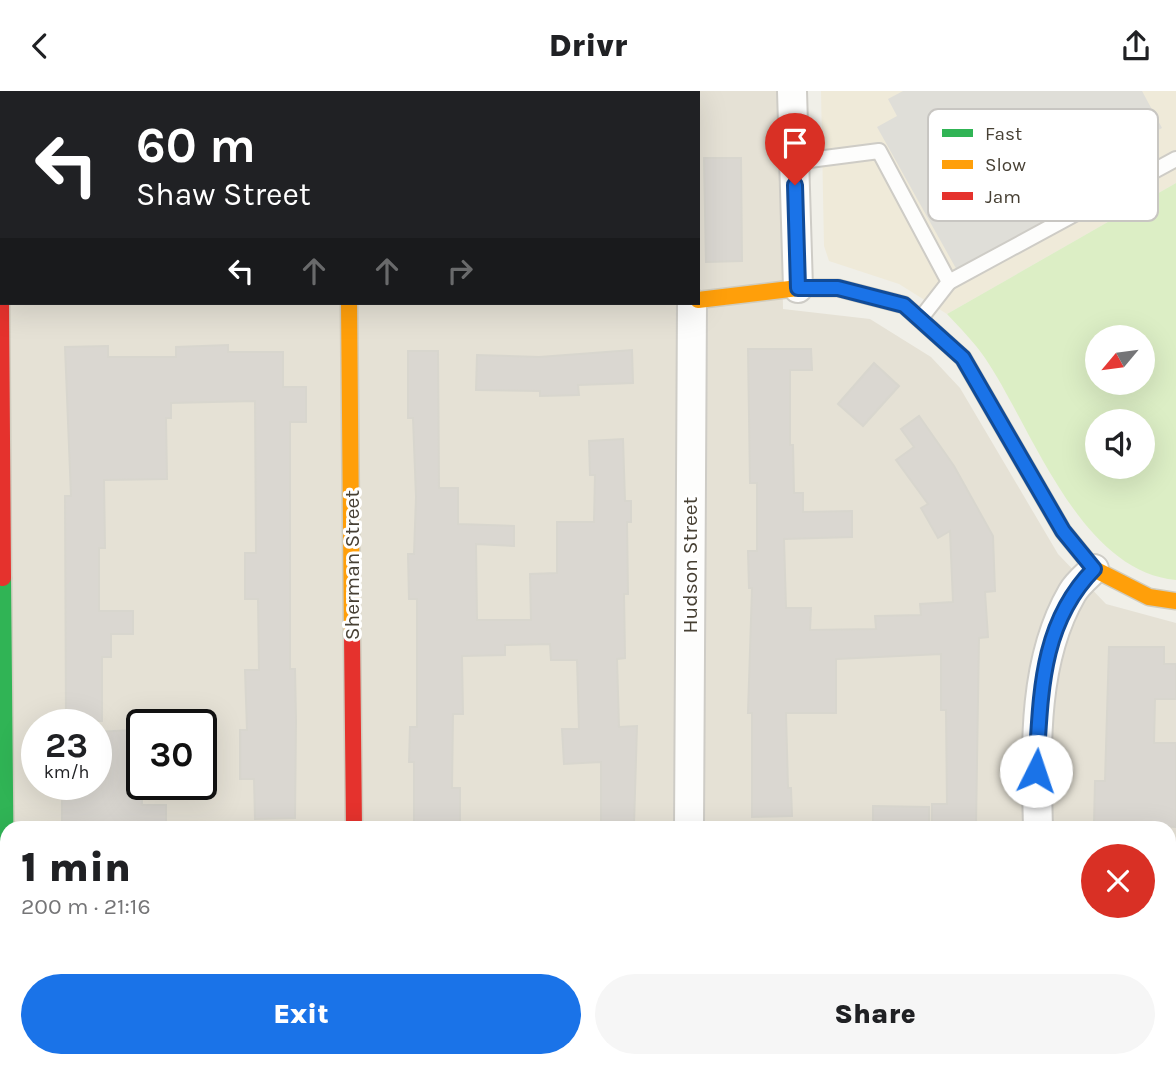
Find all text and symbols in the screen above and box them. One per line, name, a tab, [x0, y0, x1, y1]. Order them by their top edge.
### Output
icon: back	[21, 27, 59, 65]
text: Drivr	[549, 27, 627, 64]
icon: share	[1117, 27, 1155, 65]
legend	[928, 109, 1158, 221]
pin	[765, 113, 825, 185]
text: 60 m	[136, 117, 256, 174]
icon: left	[21, 119, 112, 210]
text: Fast	[985, 123, 1022, 145]
icon: arrive	[776, 124, 814, 162]
text: Slow	[985, 154, 1026, 176]
text: Shaw Street	[136, 176, 311, 213]
text: Jam	[985, 186, 1021, 208]
icon: left	[222, 252, 260, 290]
icon: ahead	[295, 252, 333, 290]
icon: ahead	[368, 252, 406, 290]
icon: right	[441, 252, 479, 290]
north arrow	[1085, 325, 1155, 395]
map controls	[1085, 325, 1155, 479]
button: sound	[1085, 409, 1155, 479]
street label: Sherman Street	[340, 490, 364, 640]
street label: Hudson Street	[678, 496, 702, 634]
speed limit sign: 30	[126, 709, 217, 800]
text: 23	[45, 725, 88, 766]
position arrow	[999, 734, 1073, 808]
text: km/h	[44, 761, 89, 783]
text: 1 min	[21, 842, 131, 892]
button: close	[1081, 844, 1155, 918]
text: 200 m · 21:16	[21, 893, 151, 920]
button: Exit	[21, 974, 581, 1054]
button: Share	[595, 974, 1155, 1054]

